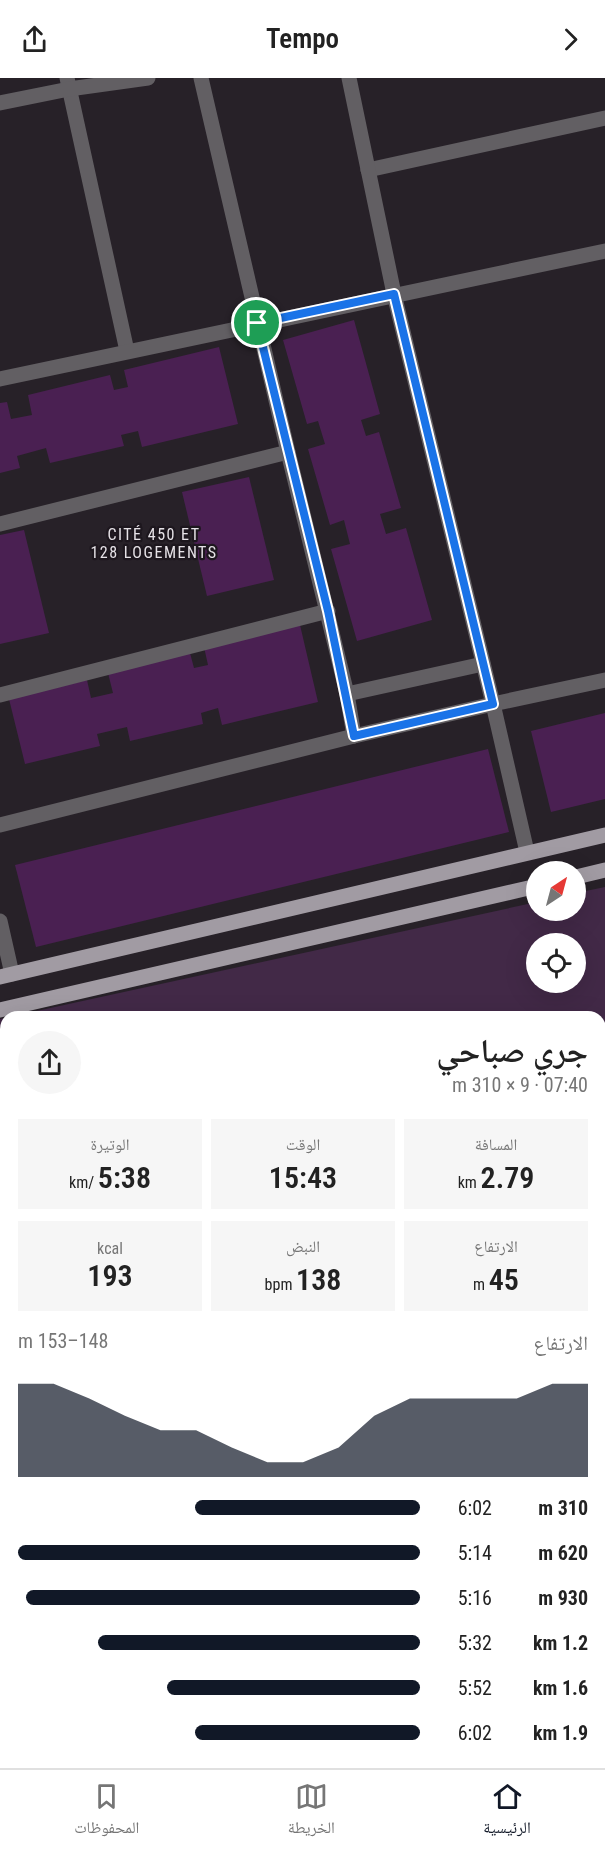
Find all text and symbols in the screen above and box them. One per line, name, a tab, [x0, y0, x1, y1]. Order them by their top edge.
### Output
icon: share	[18, 23, 51, 56]
text: Tempo	[266, 23, 339, 55]
icon: forward	[554, 23, 587, 56]
pin	[231, 297, 282, 348]
icon: arrive	[240, 306, 273, 339]
district label: CITÉ 450 ET 128 LOGEMENTS	[90, 525, 218, 562]
north arrow	[526, 861, 586, 921]
map controls	[526, 861, 586, 993]
button: locate	[526, 933, 586, 993]
button: share	[18, 1031, 81, 1094]
text: جري صباحي	[436, 1031, 588, 1070]
text: 07:40 · 9 × 310 m	[452, 1073, 588, 1097]
text: الوتيرة	[91, 1135, 129, 1154]
text: الوقت	[286, 1135, 320, 1154]
text: المسافة	[475, 1135, 517, 1154]
text: 5:38	[98, 1160, 151, 1195]
text: 15:43	[269, 1160, 337, 1195]
text: 2.79	[481, 1160, 534, 1195]
text: /km	[69, 1173, 98, 1192]
text: km	[458, 1173, 481, 1192]
text: النبض	[286, 1237, 320, 1256]
text: الارتفاع	[474, 1237, 518, 1256]
text: kcal	[97, 1239, 123, 1258]
text: 193	[87, 1258, 133, 1293]
text: 138	[296, 1262, 341, 1297]
text: 45	[489, 1262, 519, 1297]
text: bpm	[265, 1275, 296, 1294]
text: m	[473, 1275, 489, 1294]
text: 148–153 m	[18, 1329, 108, 1353]
text: الارتفاع	[533, 1331, 588, 1355]
text: 6:02	[458, 1496, 492, 1520]
text: 310 m	[538, 1496, 588, 1520]
text: 5:14	[458, 1541, 492, 1565]
text: 620 m	[538, 1541, 588, 1565]
text: 5:16	[458, 1586, 492, 1610]
text: 930 m	[538, 1586, 588, 1610]
text: 5:32	[458, 1631, 492, 1655]
text: 1.2 km	[533, 1631, 588, 1655]
text: 5:52	[458, 1676, 492, 1700]
text: 1.6 km	[533, 1676, 588, 1700]
text: 6:02	[458, 1721, 492, 1745]
text: 1.9 km	[533, 1721, 588, 1745]
tab: المحفوظات	[74, 1780, 139, 1843]
tab: الخريطة	[288, 1780, 335, 1843]
tab: الرئيسية	[483, 1780, 531, 1843]

